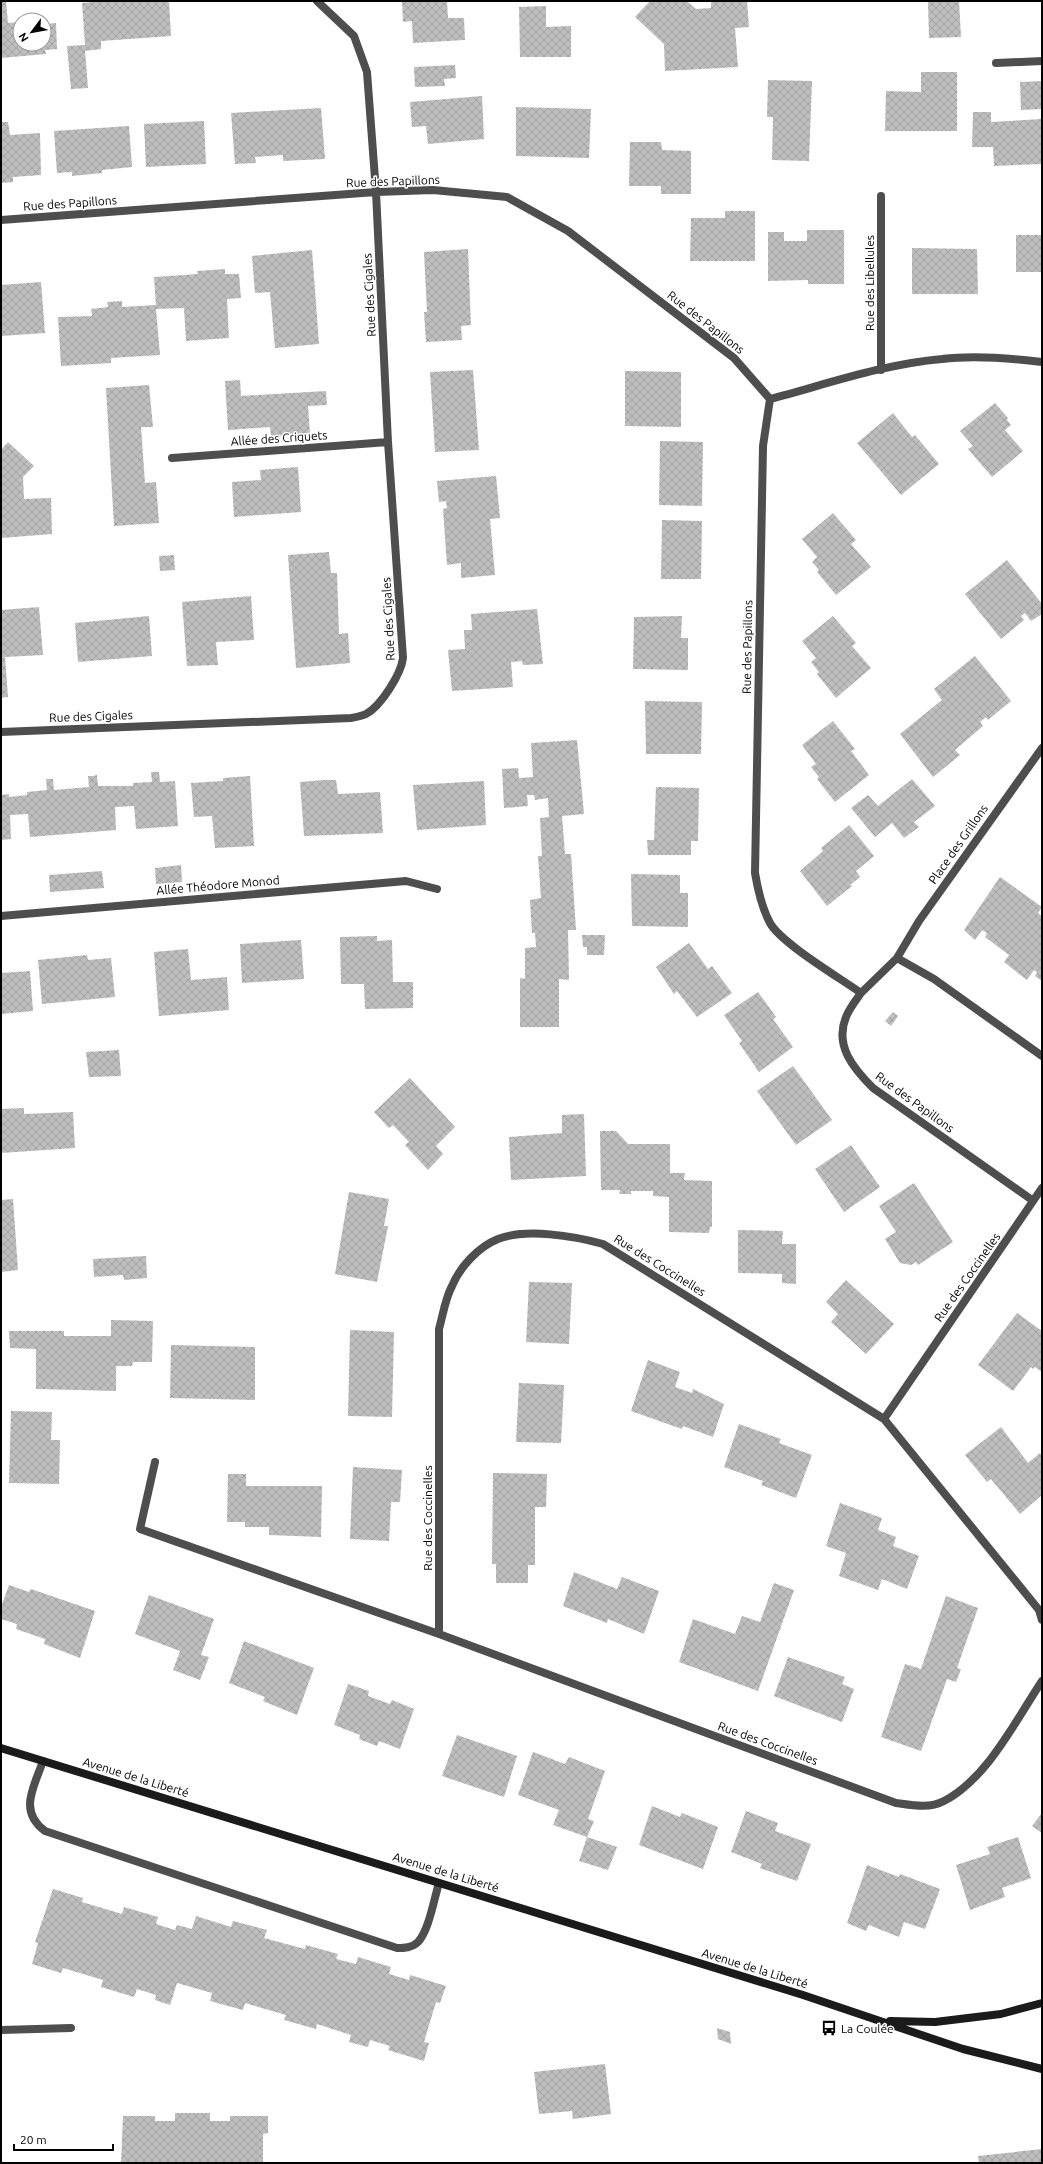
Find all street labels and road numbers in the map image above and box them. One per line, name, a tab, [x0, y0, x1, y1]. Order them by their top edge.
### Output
street label: Rue des Papillons	[346, 173, 440, 189]
street label: Rue des Papillons	[23, 193, 117, 213]
street label: Rue des Libellules	[863, 235, 876, 331]
street label: Rue des Cigales	[360, 253, 378, 337]
street label: Rue des Papillons	[665, 288, 747, 356]
street label: Allée des Criquets	[230, 428, 328, 448]
street label: Rue des Cigales	[379, 577, 397, 661]
street label: Rue des Papillons	[740, 600, 754, 694]
street label: Rue des Cigales	[49, 708, 133, 724]
street label: Place des Grillons	[926, 802, 990, 886]
street label: Allée Théodore Monod	[156, 873, 280, 897]
street label: Rue des Papillons	[873, 1069, 957, 1135]
street label: Rue des Coccinelles	[931, 1230, 1003, 1324]
street label: Rue des Coccinelles	[612, 1232, 708, 1298]
street label: Rue des Coccinelles	[421, 1465, 434, 1571]
street label: Rue des Coccinelles	[716, 1719, 820, 1767]
street label: Avenue de la Liberté	[81, 1755, 191, 1799]
street label: Avenue de la Liberté	[391, 1850, 501, 1894]
street label: Avenue de la Liberté	[700, 1946, 810, 1990]

